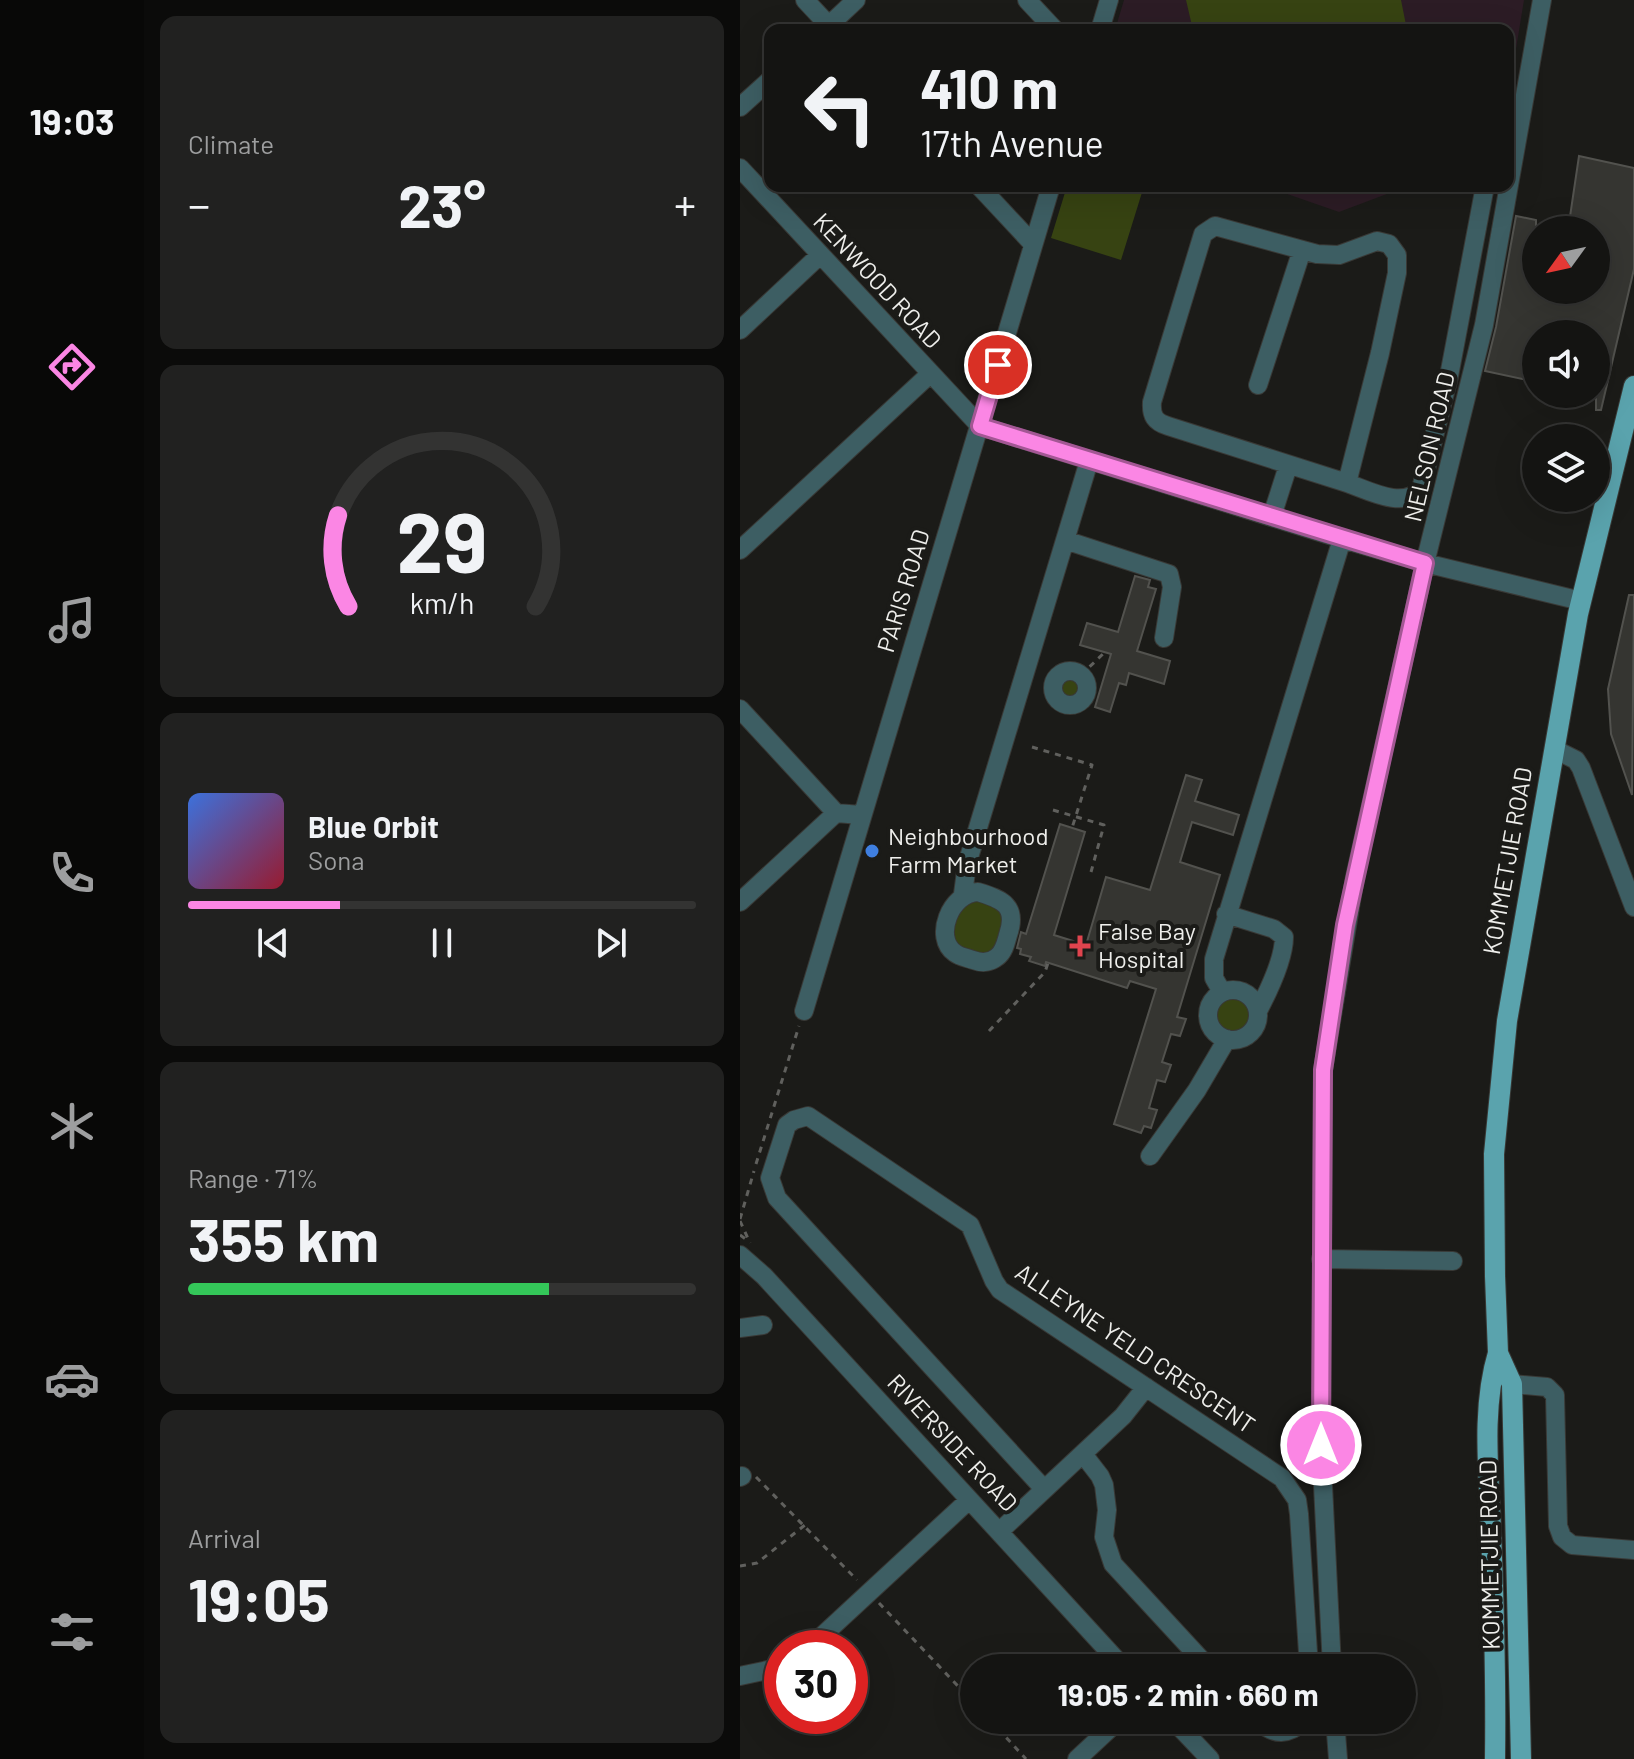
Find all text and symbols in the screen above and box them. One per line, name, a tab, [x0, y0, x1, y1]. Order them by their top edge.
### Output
text: 410 m	[920, 53, 1058, 120]
icon: left	[788, 56, 892, 160]
text: 19:03	[30, 99, 114, 142]
text: 17th Avenue	[920, 121, 1104, 164]
text: Climate	[188, 128, 274, 159]
text: 23°	[398, 168, 486, 240]
text: −	[188, 177, 210, 230]
text: +	[674, 177, 696, 230]
street label: KENWOOD ROAD	[808, 206, 948, 354]
north arrow	[1522, 216, 1610, 304]
map controls	[1522, 216, 1610, 512]
button: sound	[1522, 320, 1610, 408]
pin	[964, 331, 1032, 399]
icon: directions	[44, 339, 100, 395]
icon: arrive	[976, 343, 1020, 387]
street label: NELSON ROAD	[1397, 369, 1460, 524]
button: layers	[1522, 424, 1610, 512]
text: 29	[397, 489, 487, 589]
street label: PARIS ROAD	[870, 526, 935, 655]
text: km/h	[410, 585, 474, 620]
icon: music	[44, 592, 100, 648]
street label: KOMMETJIE ROAD	[1476, 765, 1537, 957]
text: Blue Orbit	[308, 808, 439, 844]
place label: Neighbourhood Farm Market	[888, 821, 1049, 878]
marker: Neighbourhood Farm Market	[863, 842, 881, 860]
text: Sona	[308, 844, 365, 875]
icon: phone	[44, 845, 100, 901]
place label: False Bay Hospital	[1098, 916, 1196, 973]
icon: previous	[251, 921, 295, 965]
icon: pause	[420, 921, 464, 965]
icon: next	[589, 921, 633, 965]
marker: False Bay Hospital	[1069, 935, 1091, 957]
icon: climate	[44, 1098, 100, 1154]
text: Range · 71%	[188, 1162, 318, 1193]
text: 355 km	[188, 1202, 379, 1274]
street label: ALLEYNE YELD CRESCENT	[1011, 1257, 1261, 1439]
icon: car	[44, 1351, 100, 1407]
street label: RIVERSIDE ROAD	[882, 1367, 1024, 1517]
position arrow	[1279, 1403, 1363, 1487]
street label: KOMMETJIE ROAD	[1472, 1460, 1505, 1650]
text: Arrival	[188, 1522, 261, 1553]
text: 19:05	[188, 1562, 329, 1634]
icon: filters	[44, 1604, 100, 1660]
speed limit sign: 30	[764, 1630, 868, 1734]
text: 19:05 · 2 min · 660 m	[1057, 1676, 1319, 1712]

